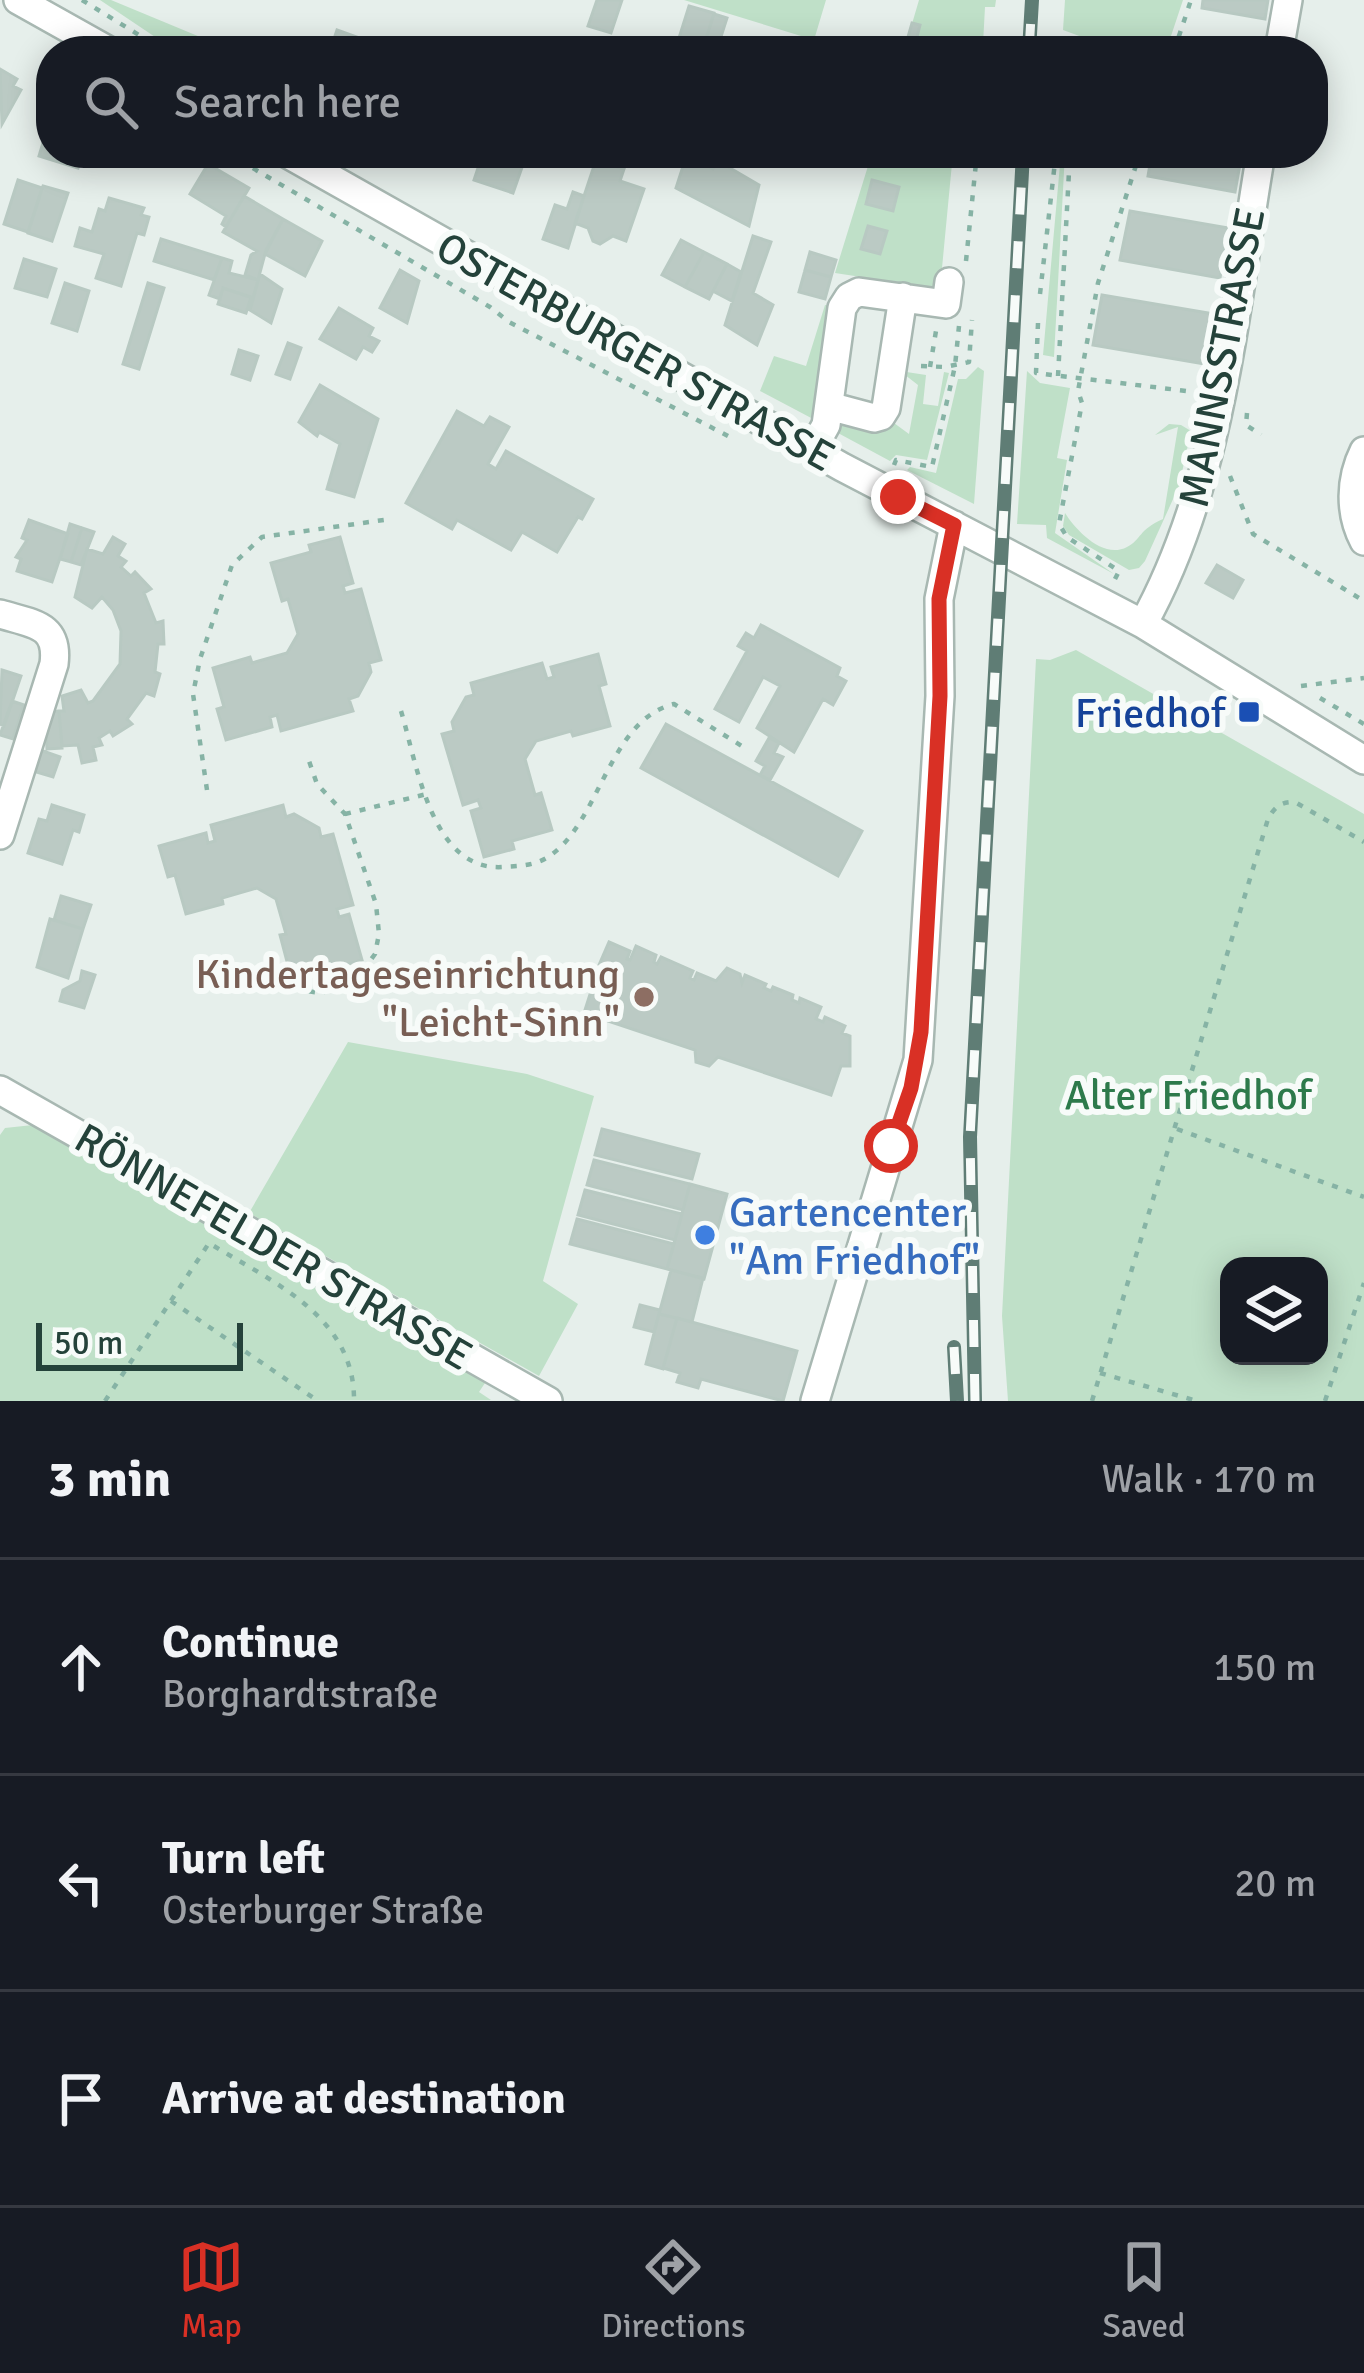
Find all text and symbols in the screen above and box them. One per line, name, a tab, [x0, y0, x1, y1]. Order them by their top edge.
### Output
search box	[36, 36, 1328, 168]
icon: search	[78, 69, 144, 135]
text: Search here	[174, 75, 401, 130]
street label: MANNSSTRASSE	[1168, 203, 1277, 511]
street label: OSTERBURGER STRASSE	[427, 222, 843, 483]
route end	[871, 470, 925, 524]
place label: Friedhof	[1075, 688, 1227, 739]
marker: Friedhof	[1236, 699, 1262, 725]
place label: Kindertageseinrichtung "Leicht-Sinn"	[195, 949, 620, 1048]
marker: Kindertageseinrichtung "Leicht-Sinn"	[631, 984, 657, 1010]
park label: Alter Friedhof	[1064, 1070, 1314, 1121]
street label: RÖNNEFELDER STRASSE	[66, 1113, 481, 1382]
route start	[864, 1119, 918, 1173]
place label: Gartencenter "Am Friedhof"	[729, 1187, 980, 1286]
marker: Gartencenter "Am Friedhof"	[692, 1222, 718, 1248]
map controls	[1220, 1257, 1328, 1365]
button: layers	[1220, 1257, 1328, 1365]
scale bar	[36, 1317, 243, 1370]
text: 50 m	[54, 1323, 123, 1364]
text: 3 min	[48, 1448, 171, 1511]
text: Walk · 170 m	[1102, 1455, 1316, 1503]
text: Continue	[162, 1615, 339, 1670]
icon: ahead	[48, 1634, 114, 1700]
text: 150 m	[1213, 1643, 1316, 1691]
text: Borghardtstraße	[162, 1670, 438, 1718]
text: Turn left	[162, 1831, 325, 1886]
icon: left	[48, 1850, 114, 1916]
text: 20 m	[1234, 1859, 1316, 1907]
text: Osterburger Straße	[162, 1886, 484, 1934]
icon: arrive	[48, 2066, 114, 2132]
text: Arrive at destination	[162, 2071, 566, 2126]
tab: Map	[178, 2234, 244, 2347]
tab: Directions	[601, 2234, 746, 2347]
tab: Saved	[1102, 2234, 1186, 2347]

